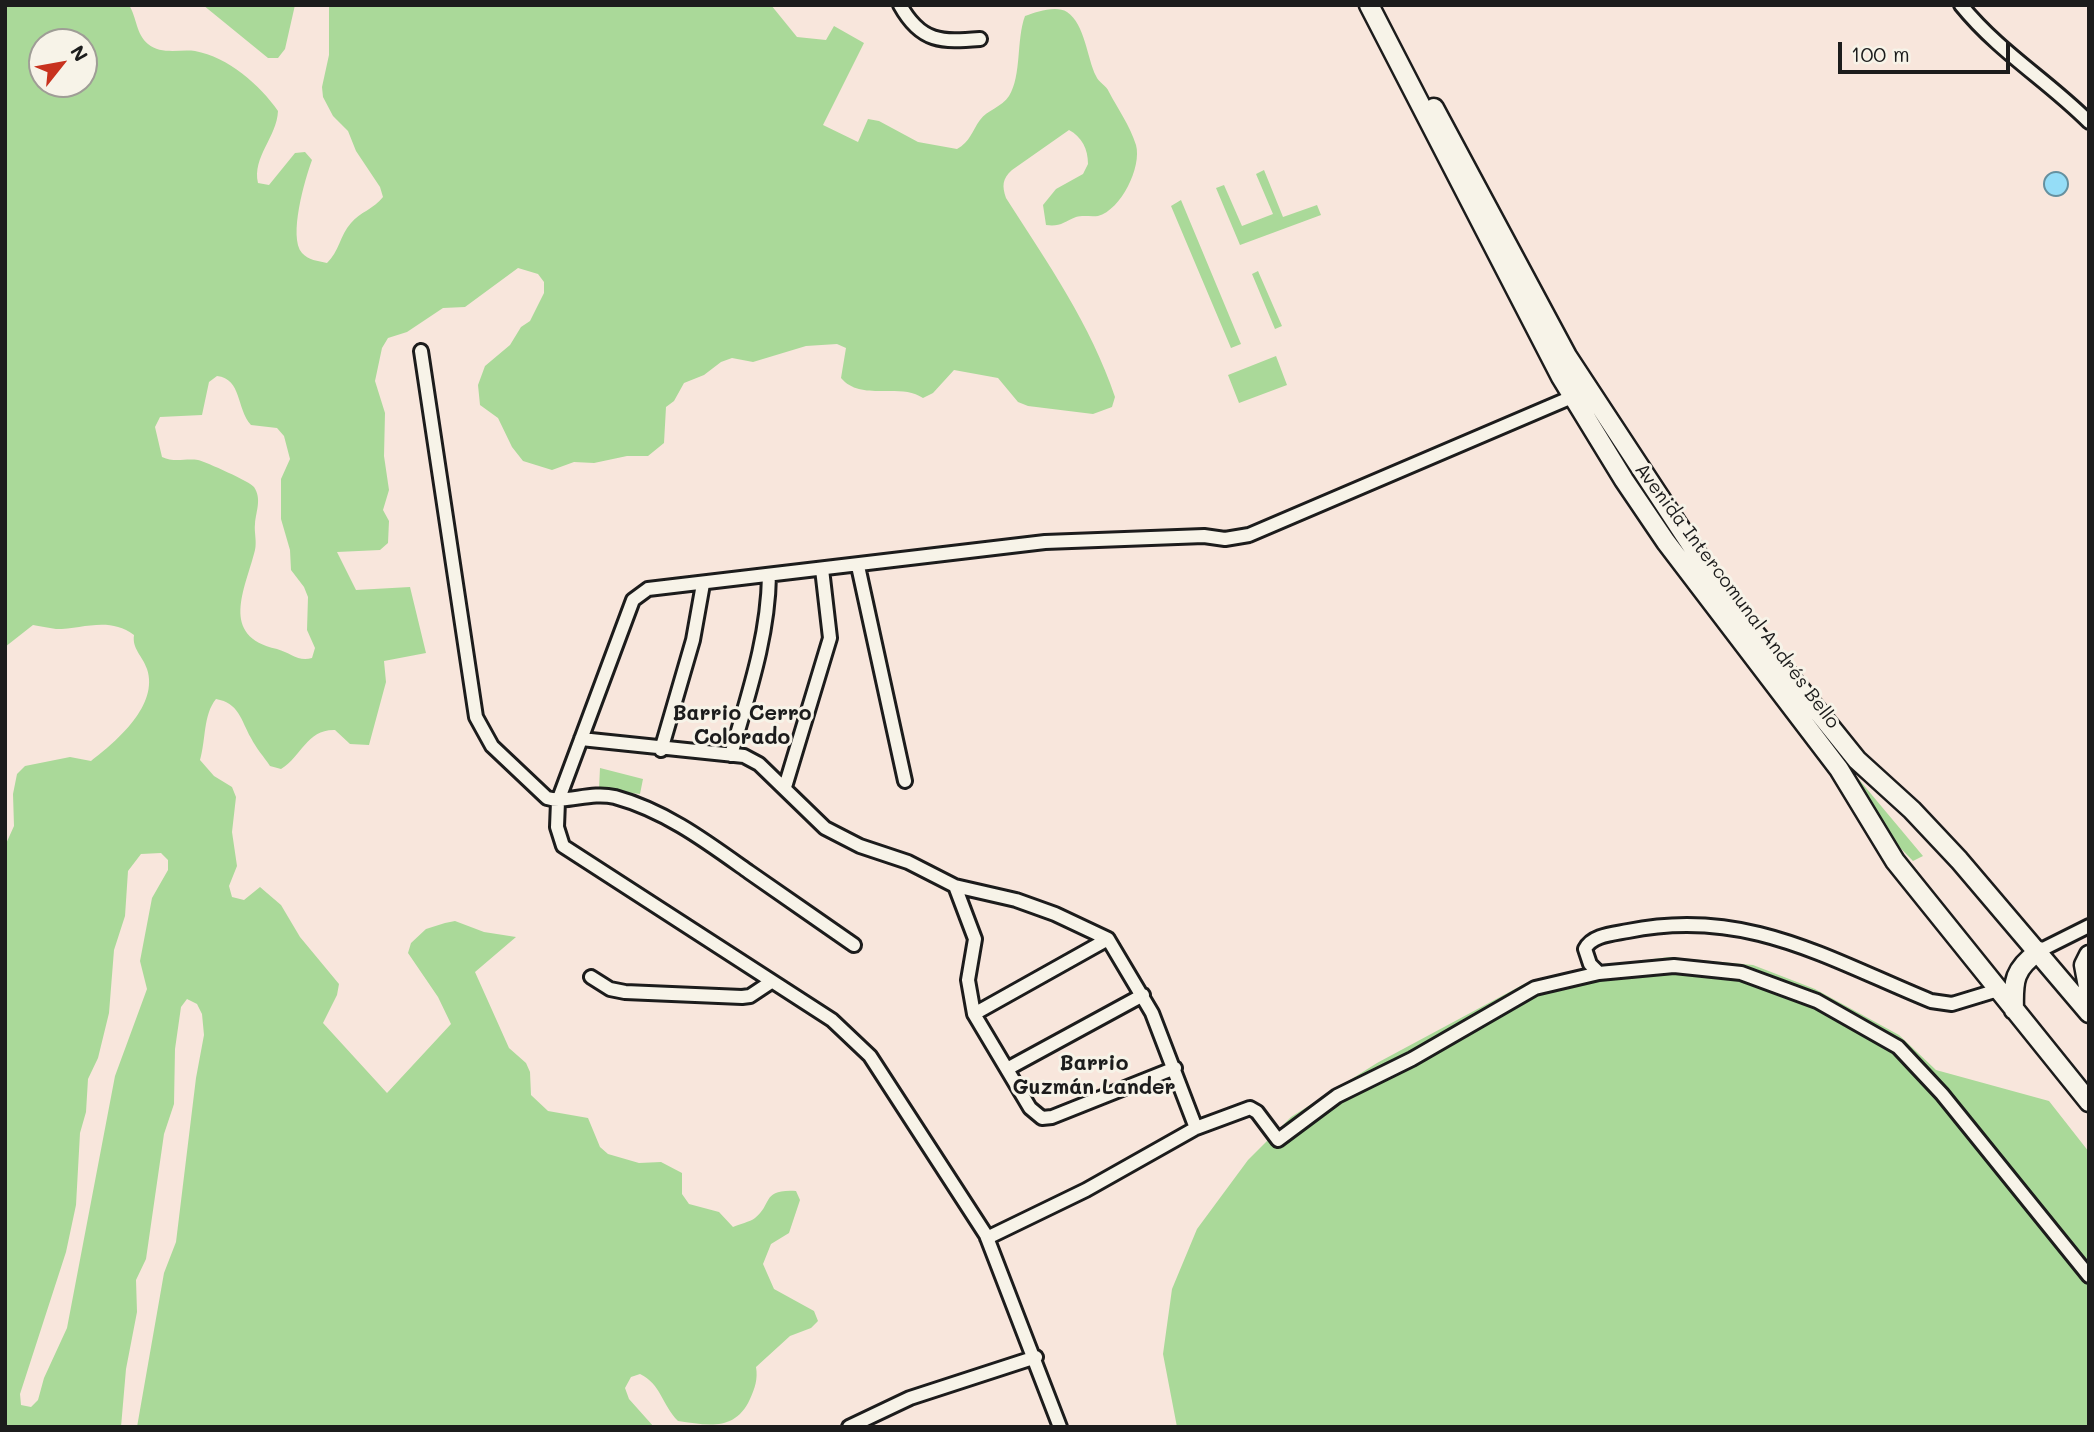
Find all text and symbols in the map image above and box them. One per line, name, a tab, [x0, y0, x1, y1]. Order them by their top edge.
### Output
north arrow	[28, 28, 98, 98]
scale bar	[1842, 28, 2014, 72]
text: N	[65, 40, 94, 66]
text: 100 m	[1851, 40, 1910, 67]
street label: Avenida Intercomunal Andrés Bello	[1630, 459, 1844, 733]
district label: Barrio Cerro Colorado	[672, 701, 812, 751]
district label: Barrio Guzmán Lander	[1012, 1051, 1176, 1101]

